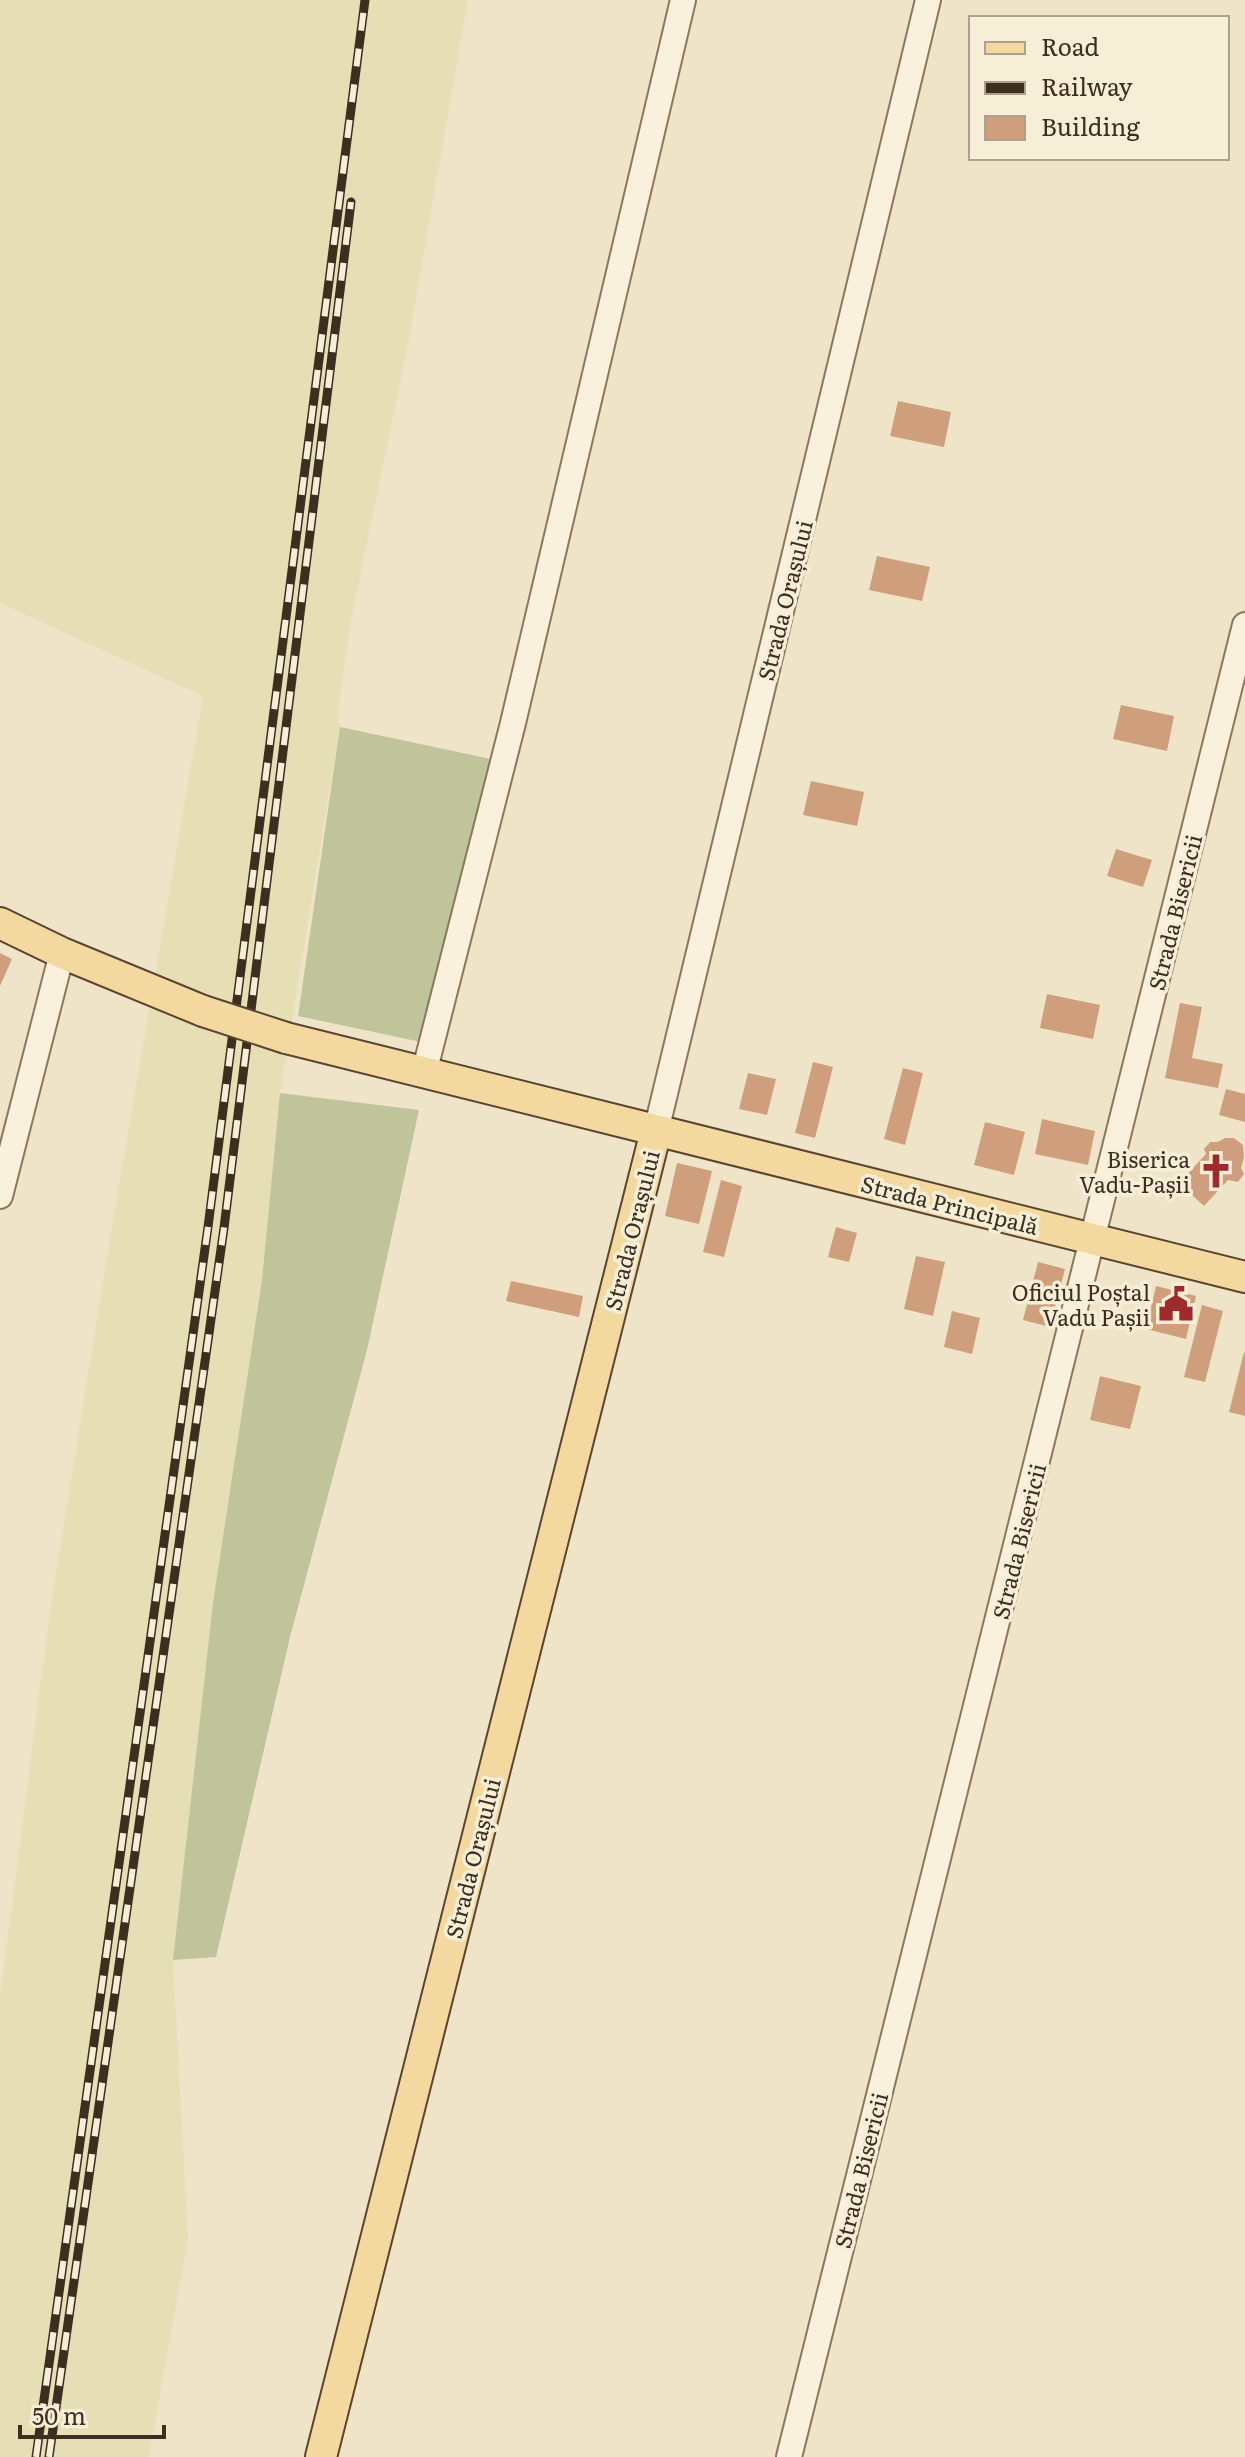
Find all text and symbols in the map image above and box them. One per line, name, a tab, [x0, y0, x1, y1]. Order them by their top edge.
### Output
legend	[969, 16, 1229, 160]
text: Road	[1041, 28, 1100, 63]
text: Railway	[1041, 68, 1133, 103]
text: Building	[1041, 108, 1140, 143]
street label: Strada Orașului	[748, 516, 820, 684]
street label: Strada Bisericii	[1139, 831, 1209, 993]
place label: Biserica Vadu-Pașii	[1079, 1142, 1190, 1200]
street label: Strada Orașului	[595, 1146, 667, 1314]
church icon: Biserica Vadu-Pașii	[1197, 1152, 1235, 1190]
street label: Strada Principală	[858, 1166, 1042, 1242]
place label: Oficiul Poștal Vadu Pașii	[1012, 1275, 1150, 1333]
public building icon: Oficiul Poștal Vadu Pașii	[1157, 1285, 1195, 1323]
street label: Strada Bisericii	[983, 1460, 1053, 1622]
street label: Strada Orașului	[436, 1774, 508, 1942]
street label: Strada Bisericii	[825, 2089, 895, 2251]
scale bar	[20, 2389, 164, 2439]
text: 50 m	[32, 2397, 86, 2432]

